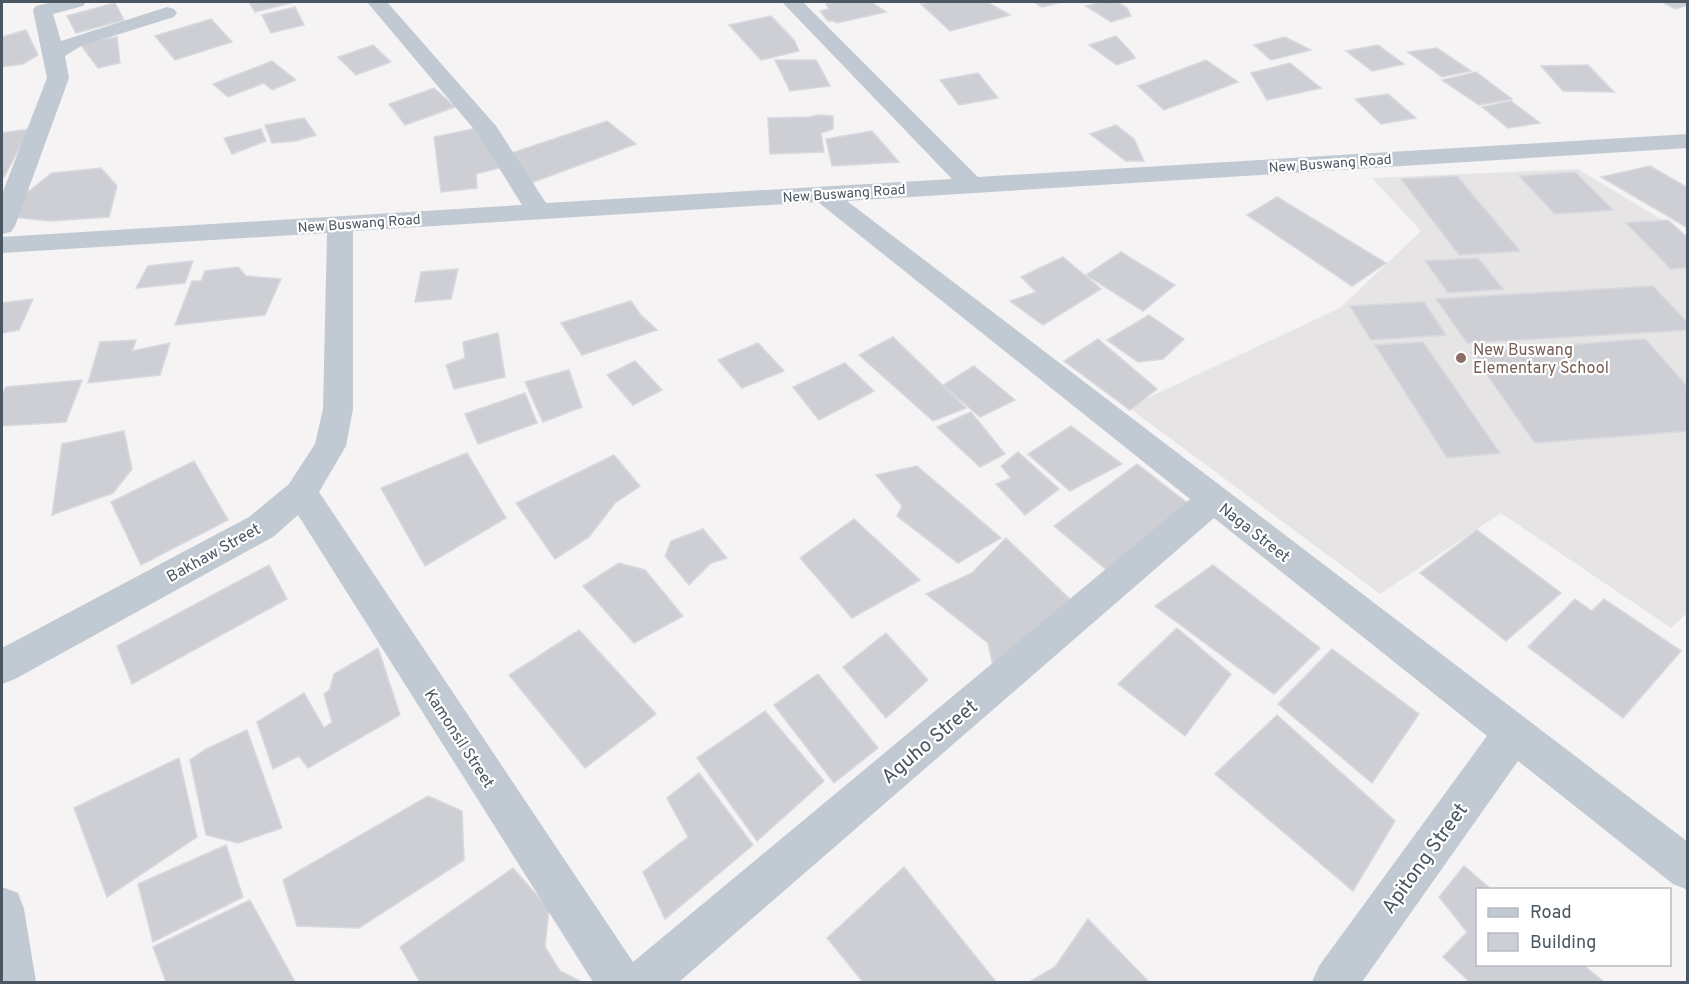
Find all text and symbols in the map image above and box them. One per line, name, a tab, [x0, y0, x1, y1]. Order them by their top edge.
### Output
street label: New Buswang Road	[1268, 152, 1392, 177]
street label: New Buswang Road	[782, 182, 906, 207]
street label: New Buswang Road	[297, 212, 421, 237]
place label: New Buswang Elementary School	[1473, 341, 1609, 379]
marker: New Buswang Elementary School	[1454, 351, 1468, 365]
street label: Naga Street	[1214, 500, 1293, 568]
street label: Bakhaw Street	[164, 520, 264, 588]
street label: Kamonsil Street	[419, 686, 498, 792]
street label: Aguho Street	[877, 695, 984, 791]
street label: Apitong Street	[1377, 799, 1475, 920]
legend	[1476, 888, 1671, 966]
text: Road	[1530, 902, 1572, 925]
text: Building	[1530, 932, 1596, 955]

